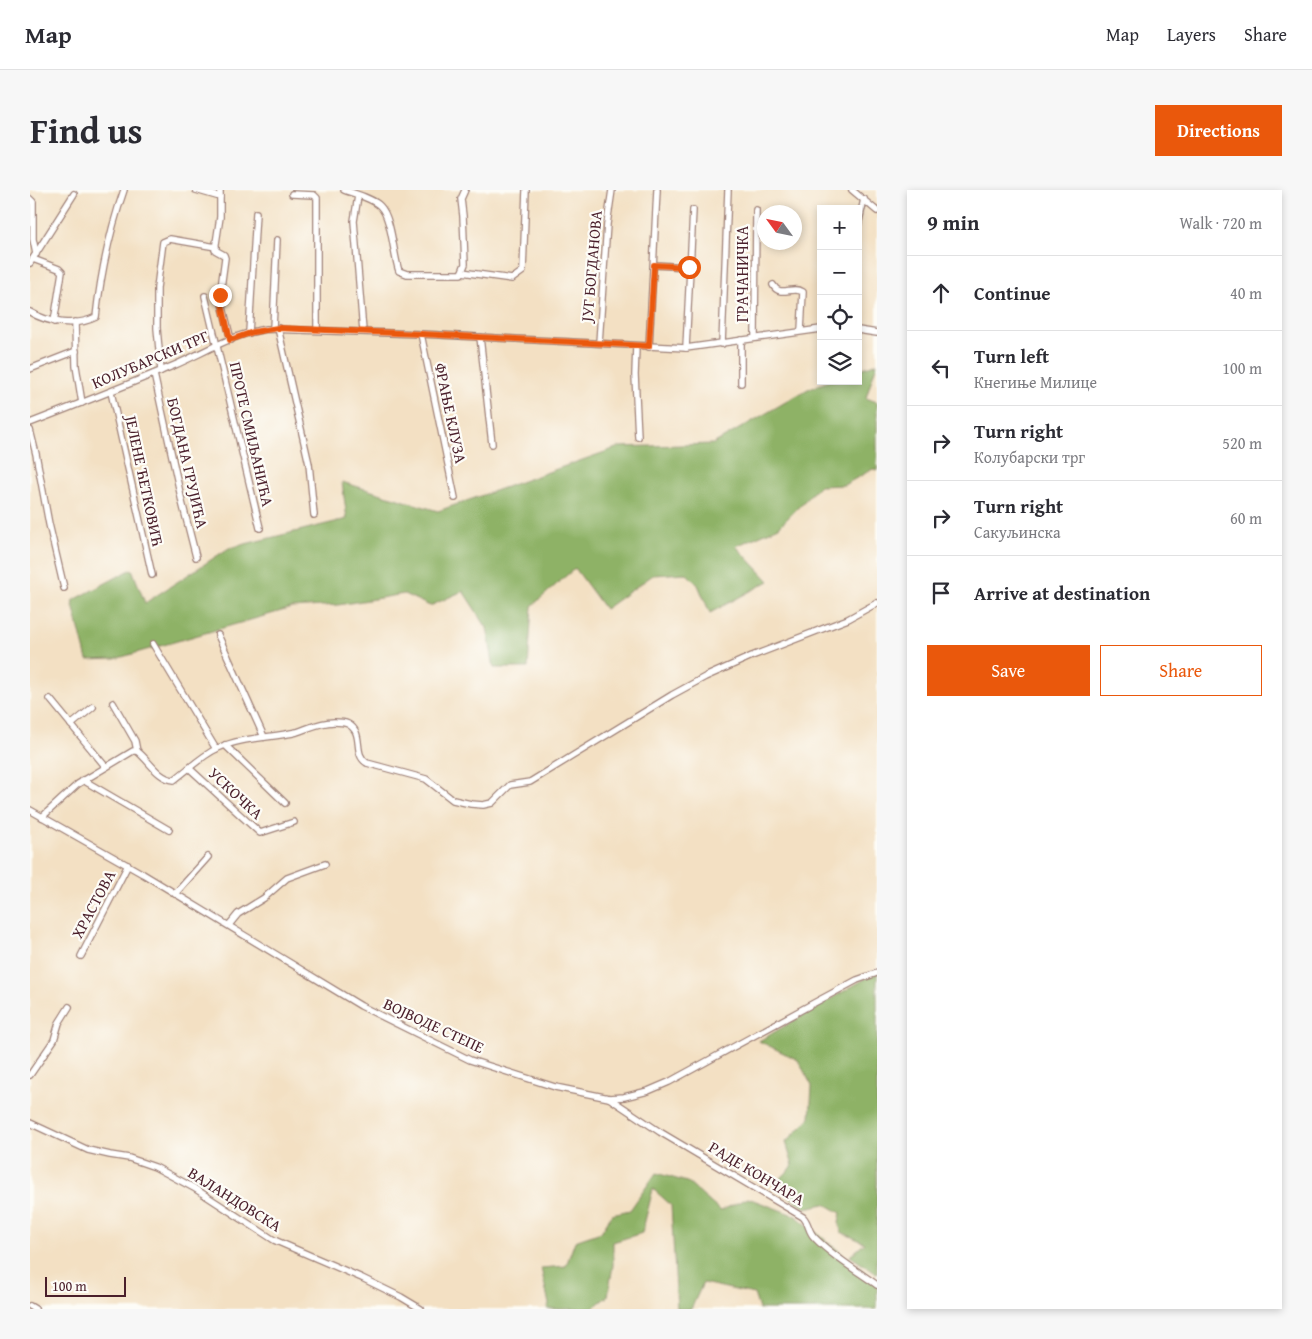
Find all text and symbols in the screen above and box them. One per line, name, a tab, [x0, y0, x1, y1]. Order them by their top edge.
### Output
text: Map	[25, 17, 72, 52]
text: Map	[1106, 21, 1139, 48]
text: Layers	[1167, 21, 1216, 48]
text: Share	[1244, 21, 1287, 48]
text: Find us	[30, 105, 143, 156]
button: Directions	[1155, 105, 1282, 156]
north arrow	[757, 205, 802, 250]
map controls	[817, 205, 862, 385]
button: +	[817, 205, 862, 250]
text: 9 min	[927, 207, 979, 238]
street label: ЈУГ БОГДАНОВА	[574, 209, 608, 325]
text: Walk · 720 m	[1179, 211, 1262, 235]
street label: ГРАЧАНИЧКА	[730, 226, 754, 322]
button: −	[817, 250, 862, 295]
route start	[678, 256, 701, 279]
icon: ahead	[927, 279, 955, 307]
text: Continue	[974, 279, 1051, 307]
text: 40 m	[1230, 281, 1262, 305]
route end	[209, 284, 232, 307]
button: locate	[817, 295, 862, 340]
street label: КОЛУБАРСКИ ТРГ	[88, 323, 212, 394]
button: layers	[817, 340, 862, 385]
text: Turn left	[974, 342, 1049, 370]
icon: left	[927, 354, 955, 382]
text: 100 m	[1222, 356, 1262, 380]
street label: ПРОТЕ СМИЉАНИЋА	[224, 359, 280, 509]
street label: ФРАЊЕ КЛУЗА	[429, 360, 473, 466]
text: Кнегиње Милице	[974, 370, 1097, 394]
street label: БОГДАНА ГРУЈИЋА	[161, 395, 215, 531]
street label: ЈЕЛЕНЕ ЋЕТКОВИЋ	[119, 411, 171, 549]
text: Turn right	[974, 417, 1063, 445]
icon: right	[927, 429, 955, 457]
text: 520 m	[1222, 431, 1262, 455]
text: Колубарски трг	[974, 445, 1085, 469]
text: Turn right	[974, 492, 1063, 520]
icon: right	[927, 504, 955, 532]
text: 60 m	[1230, 506, 1262, 530]
text: Сакуљинска	[974, 520, 1061, 544]
icon: arrive	[927, 579, 955, 607]
text: Arrive at destination	[974, 579, 1150, 607]
button: Save	[927, 645, 1090, 696]
button: Share	[1100, 645, 1262, 696]
street label: УСКОЧКА	[203, 761, 269, 825]
street label: ХРАСТОВА	[65, 865, 121, 942]
street label: ВОЈВОДЕ СТЕПЕ	[380, 991, 488, 1059]
street label: РАДЕ КОНЧАРА	[704, 1135, 810, 1211]
street label: ВАЛАНДОВСКА	[183, 1161, 287, 1238]
scale bar	[45, 1274, 126, 1297]
text: 100 m	[52, 1276, 87, 1296]

